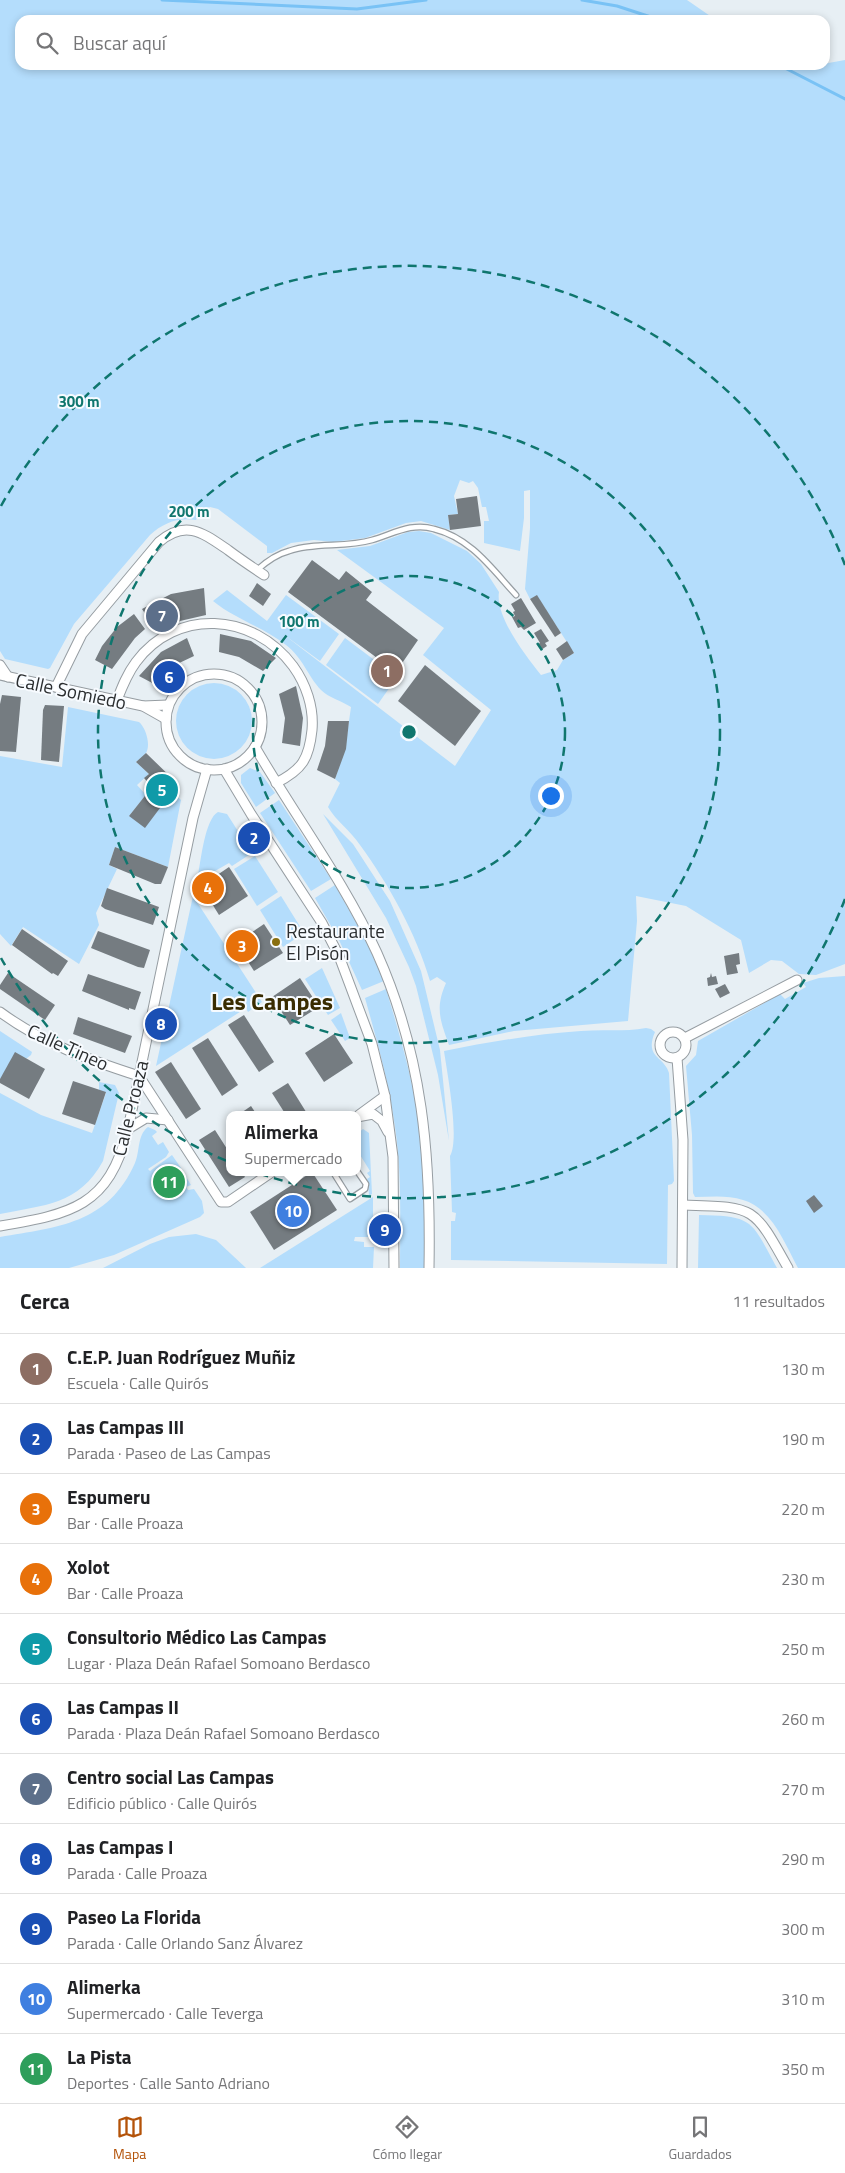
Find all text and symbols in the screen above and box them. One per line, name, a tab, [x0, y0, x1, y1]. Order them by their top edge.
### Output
search box	[15, 15, 830, 70]
text: Buscar aquí	[73, 28, 166, 57]
icon: search	[33, 29, 61, 57]
text: 300 m	[58, 390, 100, 413]
text: 200 m	[168, 500, 210, 523]
pin: 7	[146, 597, 178, 635]
text: 100 m	[278, 610, 320, 633]
pin: 1	[371, 652, 403, 690]
pin: 6	[153, 658, 185, 696]
street label: Calle Somiedo	[13, 665, 129, 716]
centre of rings	[400, 723, 418, 741]
pin: 5	[146, 771, 178, 809]
your location	[538, 783, 564, 809]
pin: 2	[238, 819, 270, 857]
pin: 4	[192, 869, 224, 907]
place label: Restaurante El Pisón	[286, 916, 385, 967]
pin: 3	[226, 927, 258, 965]
marker: Restaurante El Pisón	[270, 936, 282, 948]
district label: Les Campes	[211, 983, 333, 1019]
pin: 8	[145, 1005, 177, 1043]
street label: Calle Tineo	[23, 1016, 114, 1077]
street label: Calle Proaza	[104, 1056, 156, 1159]
popup	[226, 1111, 361, 1176]
text: Alimerka	[245, 1117, 318, 1146]
text: Supermercado	[245, 1146, 342, 1170]
pin: 11	[153, 1163, 185, 1201]
pin: 10	[277, 1192, 309, 1230]
pin: 9	[369, 1211, 401, 1249]
text: Cerca	[20, 1285, 70, 1317]
text: 11 resultados	[732, 1289, 825, 1313]
text: C.E.P. Juan Rodríguez Muñiz	[67, 1342, 295, 1371]
text: 1	[32, 1357, 40, 1381]
text: 130 m	[781, 1357, 825, 1381]
text: Escuela · Calle Quirós	[67, 1371, 209, 1395]
text: Las Campas III	[67, 1412, 184, 1441]
text: 2	[32, 1427, 40, 1451]
text: 190 m	[781, 1427, 825, 1451]
text: Parada · Paseo de Las Campas	[67, 1441, 271, 1465]
text: Espumeru	[67, 1482, 151, 1511]
text: 3	[32, 1497, 40, 1521]
text: 220 m	[781, 1497, 825, 1521]
text: Bar · Calle Proaza	[67, 1511, 183, 1535]
text: Xolot	[67, 1552, 110, 1581]
text: 4	[32, 1567, 40, 1591]
text: 230 m	[781, 1567, 825, 1591]
text: Bar · Calle Proaza	[67, 1581, 183, 1605]
text: Consultorio Médico Las Campas	[67, 1622, 326, 1651]
text: 5	[32, 1637, 40, 1661]
text: 250 m	[781, 1637, 825, 1661]
text: Lugar · Plaza Deán Rafael Somoano Berdasco	[67, 1651, 370, 1675]
text: Las Campas II	[67, 1692, 179, 1721]
text: 6	[32, 1707, 40, 1731]
text: 260 m	[781, 1707, 825, 1731]
text: Parada · Plaza Deán Rafael Somoano Berdasco	[67, 1721, 380, 1745]
text: Centro social Las Campas	[67, 1762, 274, 1791]
text: 7	[32, 1777, 40, 1801]
text: 270 m	[781, 1777, 825, 1801]
text: Edificio público · Calle Quirós	[67, 1791, 257, 1815]
text: Las Campas I	[67, 1832, 173, 1861]
text: 8	[32, 1847, 40, 1871]
text: 290 m	[781, 1847, 825, 1871]
text: Parada · Calle Proaza	[67, 1861, 207, 1885]
text: Paseo La Florida	[67, 1902, 201, 1931]
text: 9	[32, 1917, 40, 1941]
text: 300 m	[781, 1917, 825, 1941]
text: Parada · Calle Orlando Sanz Álvarez	[67, 1931, 303, 1955]
text: Alimerka	[67, 1972, 141, 2001]
text: 10	[27, 1987, 45, 2011]
text: 310 m	[781, 1987, 825, 2011]
text: Supermercado · Calle Teverga	[67, 2001, 263, 2025]
text: La Pista	[67, 2042, 132, 2071]
text: 11	[27, 2057, 45, 2081]
text: 350 m	[781, 2057, 825, 2081]
text: Deportes · Calle Santo Adriano	[67, 2071, 270, 2095]
tab: Mapa	[113, 2113, 146, 2164]
tab: Cómo llegar	[373, 2113, 442, 2164]
tab: Guardados	[668, 2113, 732, 2164]

